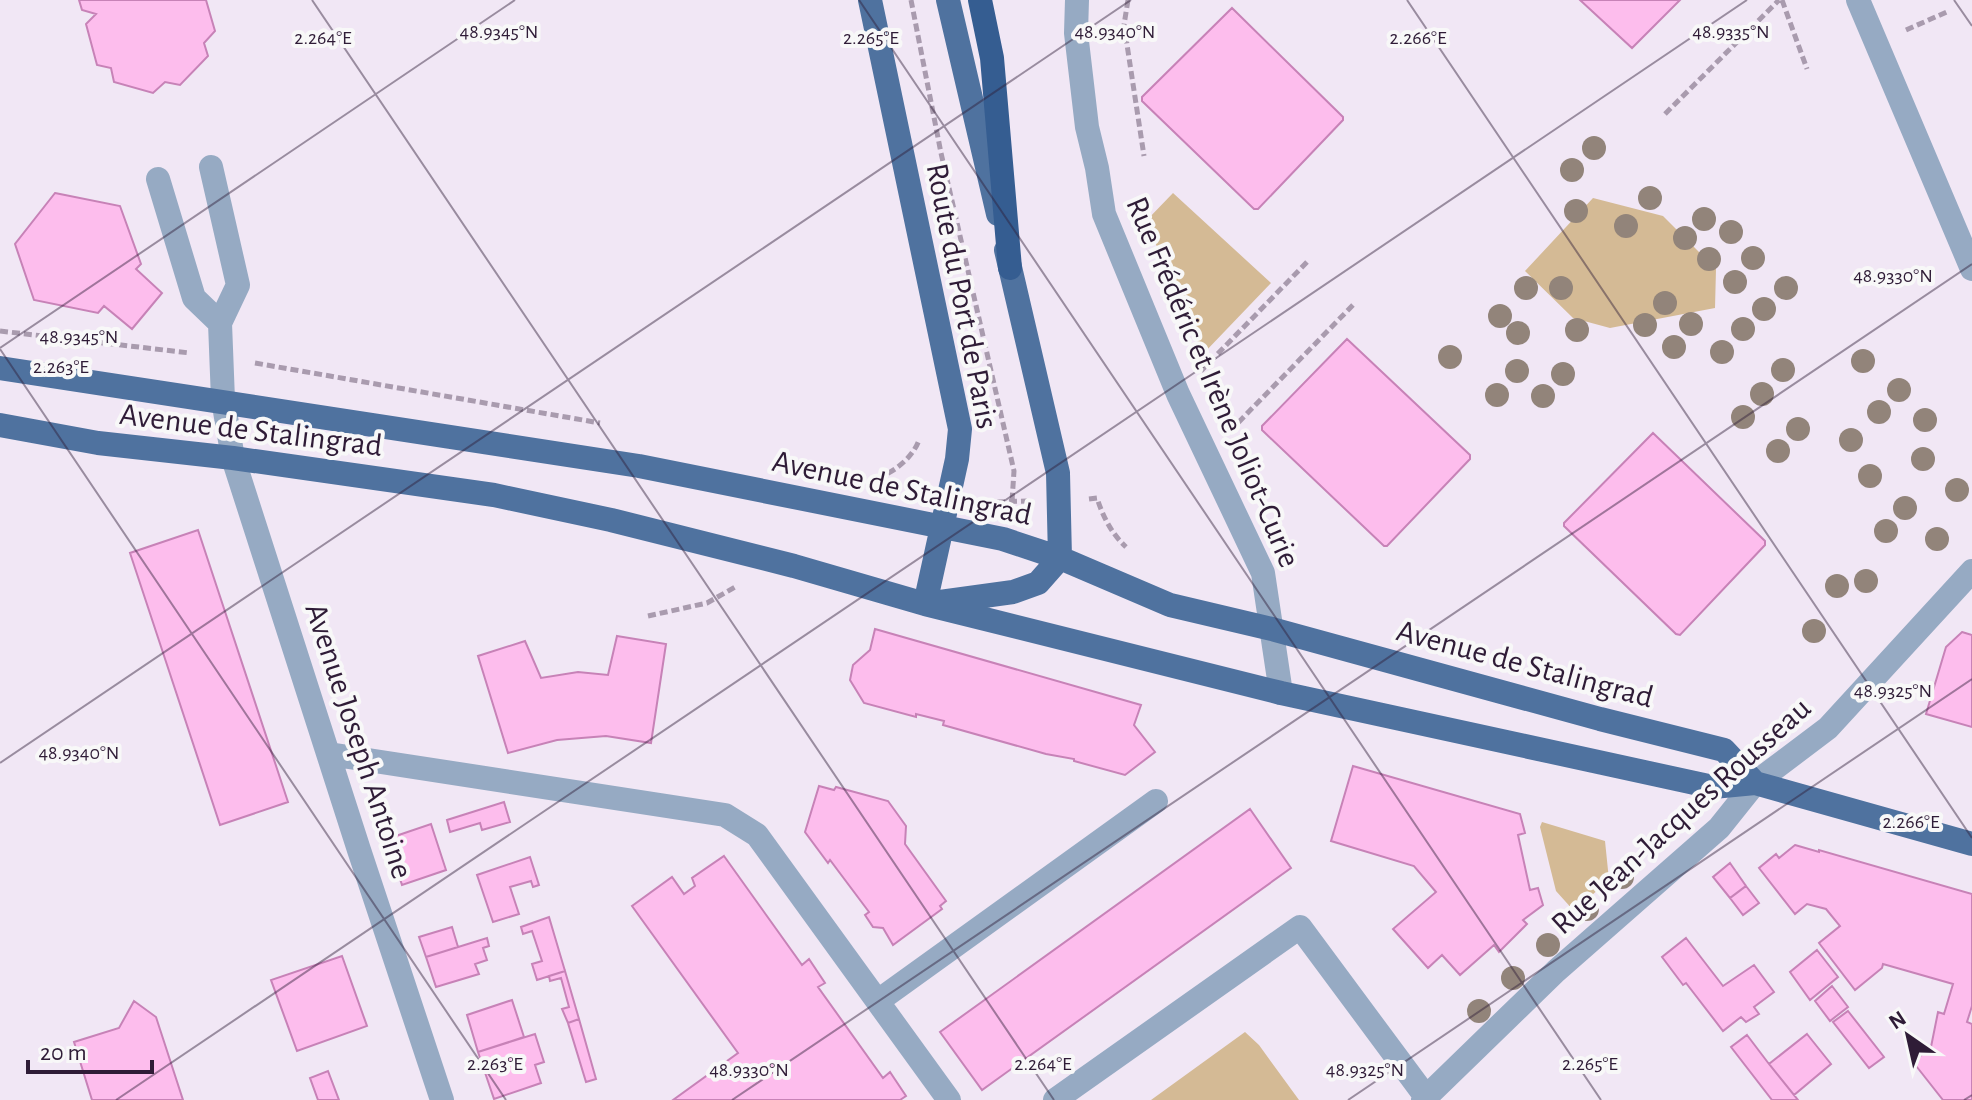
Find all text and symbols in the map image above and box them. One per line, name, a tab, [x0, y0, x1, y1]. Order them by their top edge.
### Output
text: 48.9345°N	[460, 22, 538, 42]
text: 48.9340°N	[1074, 22, 1156, 42]
text: 48.9335°N	[1692, 22, 1770, 42]
text: 2.264°E	[294, 28, 352, 48]
text: 2.265°E	[843, 28, 899, 48]
text: 2.266°E	[1389, 28, 1447, 48]
street label: Route du Port de Paris	[921, 160, 1003, 432]
street label: Rue Frédéric et Irène Joliot-Curie	[1120, 192, 1306, 572]
text: 48.9330°N	[1853, 266, 1933, 286]
text: 48.9345°N	[40, 327, 118, 347]
text: 2.263°E	[33, 357, 89, 377]
street label: Avenue de Stalingrad	[118, 398, 384, 462]
street label: Avenue de Stalingrad	[769, 445, 1035, 531]
street label: Avenue Joseph Antoine	[299, 599, 419, 883]
street label: Avenue de Stalingrad	[1393, 614, 1657, 714]
text: 48.9325°N	[1854, 681, 1932, 701]
street label: Rue Jean-Jacques Rousseau	[1545, 692, 1817, 940]
text: 48.9340°N	[38, 743, 120, 763]
text: 2.266°E	[1882, 812, 1940, 832]
north arrow	[1868, 996, 1948, 1076]
text: N	[1885, 1007, 1910, 1034]
scale bar	[28, 1024, 152, 1074]
text: 20 m	[40, 1041, 87, 1065]
text: 2.263°E	[467, 1054, 523, 1074]
text: 2.264°E	[1014, 1054, 1072, 1074]
text: 2.265°E	[1562, 1054, 1618, 1074]
text: 48.9330°N	[709, 1060, 789, 1080]
text: 48.9325°N	[1326, 1060, 1404, 1080]

